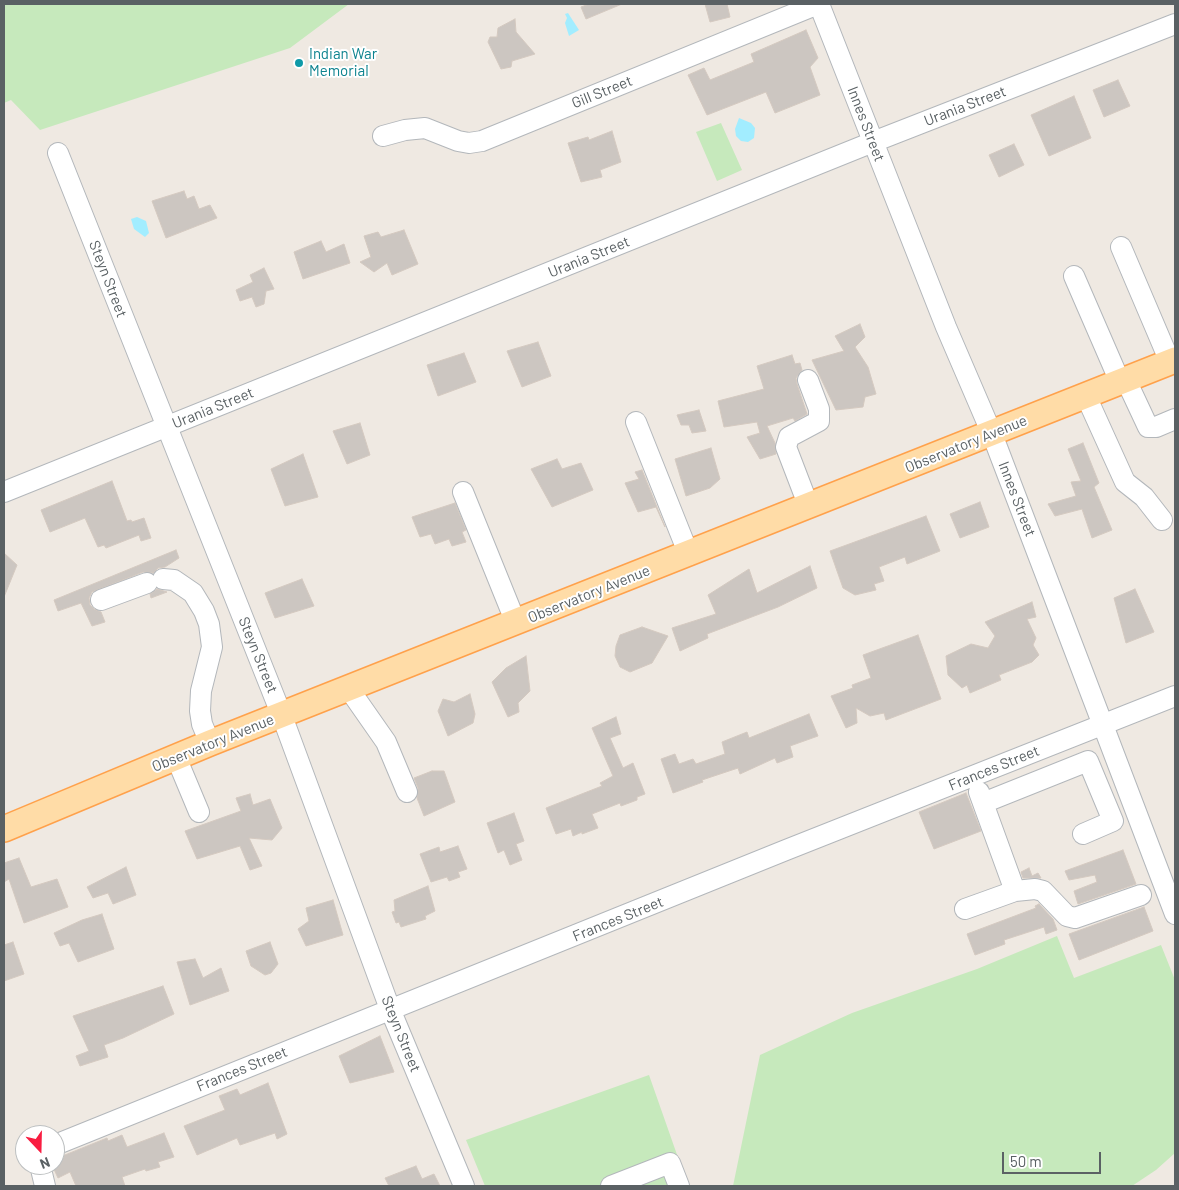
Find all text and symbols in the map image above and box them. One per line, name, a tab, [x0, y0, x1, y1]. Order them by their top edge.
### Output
place label: Indian War Memorial	[309, 45, 377, 80]
marker: Indian War Memorial	[293, 57, 305, 69]
street label: Gill Street	[569, 72, 635, 112]
street label: Urania Street	[921, 82, 1009, 130]
street label: Innes Street	[843, 84, 889, 164]
street label: Urania Street	[546, 232, 632, 282]
street label: Steyn Street	[85, 238, 131, 320]
street label: Urania Street	[170, 383, 256, 433]
street label: Observatory Avenue	[902, 411, 1030, 477]
street label: Innes Street	[994, 459, 1040, 539]
street label: Observatory Avenue	[525, 561, 653, 627]
street label: Steyn Street	[235, 614, 281, 696]
street label: Observatory Avenue	[149, 710, 277, 776]
street label: Frances Street	[946, 742, 1042, 794]
street label: Frances Street	[570, 893, 666, 945]
street label: Steyn Street	[378, 993, 424, 1075]
street label: Frances Street	[194, 1043, 290, 1095]
north arrow	[15, 1125, 65, 1175]
scale bar	[1004, 1142, 1103, 1174]
text: 50 m	[1010, 1152, 1042, 1170]
text: N	[38, 1154, 53, 1173]

